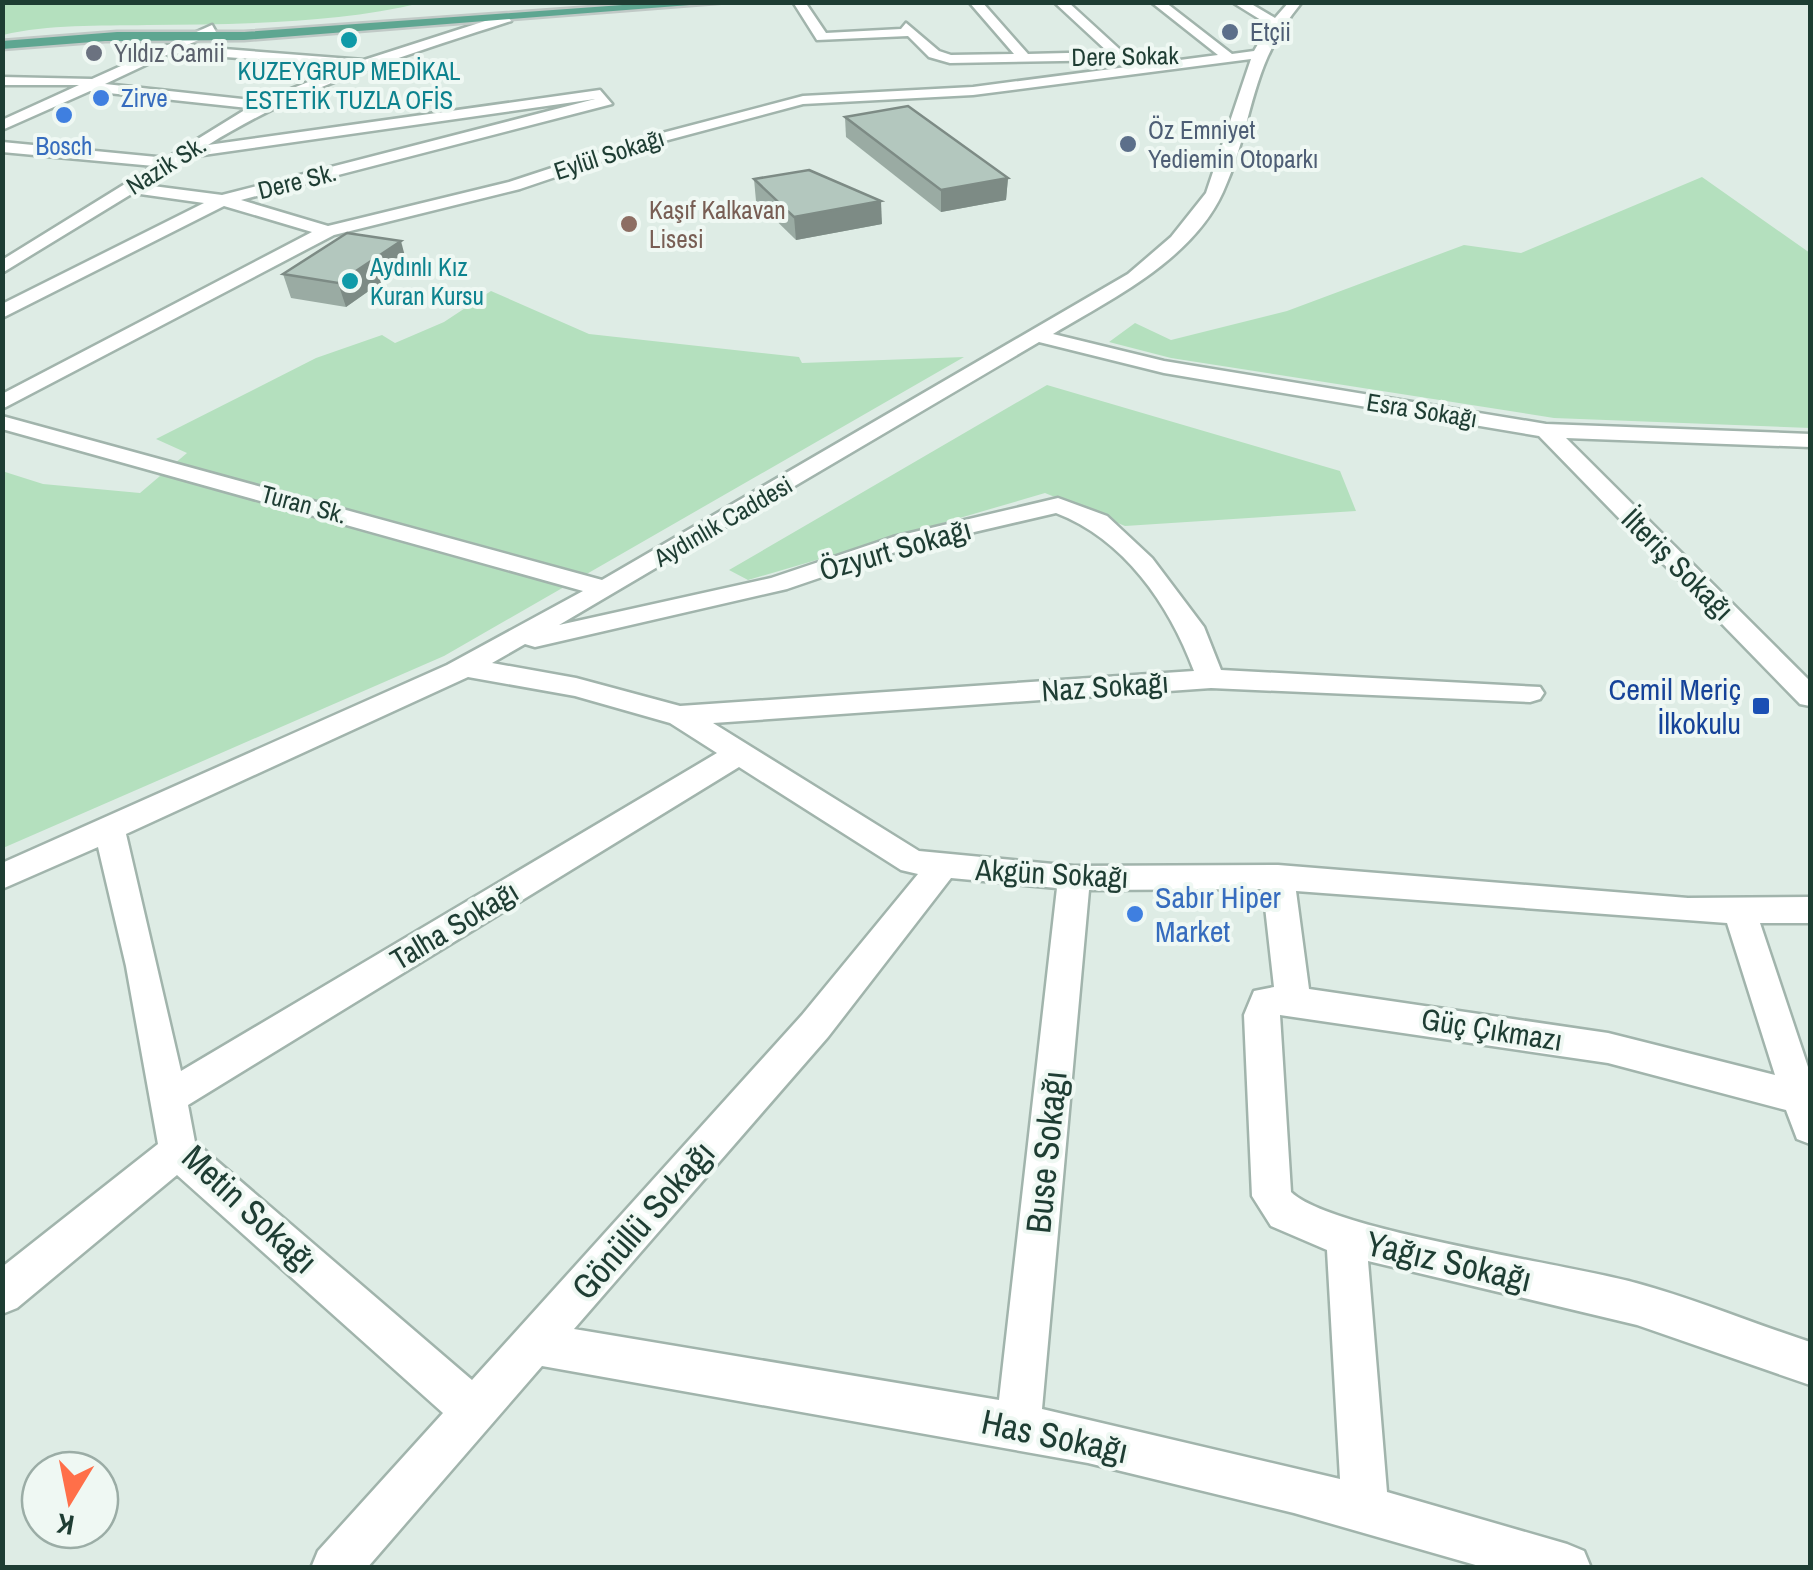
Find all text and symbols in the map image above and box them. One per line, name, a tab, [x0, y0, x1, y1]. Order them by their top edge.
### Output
place label: Etçii	[1250, 15, 1291, 49]
marker: Etçii	[1219, 21, 1241, 43]
marker: KUZEYGRUP MEDİKAL ESTETİK TUZLA OFİS	[338, 29, 360, 51]
place label: Yıldız Camii	[114, 36, 225, 70]
street label: Dere Sokak	[1071, 38, 1180, 74]
marker: Yıldız Camii	[83, 42, 105, 64]
place label: KUZEYGRUP MEDİKAL ESTETİK TUZLA OFİS	[238, 54, 460, 117]
place label: Zirve	[121, 81, 168, 115]
marker: Zirve	[90, 87, 112, 109]
marker: Bosch	[53, 104, 75, 126]
place label: Öz Emniyet Yediemin Otoparkı	[1148, 113, 1318, 176]
street label: Eylül Sokağı	[550, 120, 668, 188]
street label: Nazik Sk.	[120, 127, 212, 203]
place label: Bosch	[36, 129, 92, 163]
marker: Öz Emniyet Yediemin Otoparkı	[1117, 133, 1139, 155]
street label: Dere Sk.	[254, 155, 340, 207]
place label: Kaşıf Kalkavan Lisesi	[649, 193, 786, 256]
marker: Kaşıf Kalkavan Lisesi	[618, 213, 640, 235]
place label: Aydınlı Kız Kuran Kursu	[369, 250, 484, 313]
marker: Aydınlı Kız Kuran Kursu	[339, 270, 361, 292]
street label: Esra Sokağı	[1364, 384, 1480, 436]
street label: Aydınlık Caddesi	[647, 468, 798, 575]
street label: Turan Sk.	[258, 476, 350, 532]
street label: İlteriş Sokağı	[1613, 499, 1743, 629]
street label: Özyurt Sokağı	[815, 508, 975, 590]
street label: Naz Sokağı	[1040, 662, 1170, 710]
place label: Cemil Meriç İlkokulu	[1608, 669, 1741, 743]
marker: Cemil Meriç İlkokulu	[1750, 695, 1772, 717]
street label: Akgün Sokağı	[973, 849, 1130, 897]
street label: Talha Sokağı	[383, 871, 525, 979]
place label: Sabır Hiper Market	[1155, 877, 1282, 951]
marker: Sabır Hiper Market	[1124, 903, 1146, 925]
street label: Güç Çıkmazı	[1419, 998, 1565, 1060]
street label: Buse Sokağı	[1014, 1069, 1078, 1235]
street label: Gönüllü Sokağı	[561, 1131, 725, 1309]
street label: Metin Sokağı	[172, 1134, 328, 1284]
street label: Yağız Sokağı	[1362, 1219, 1536, 1303]
street label: Has Sokağı	[978, 1398, 1132, 1474]
north arrow	[20, 1450, 120, 1550]
text: K	[54, 1504, 77, 1545]

